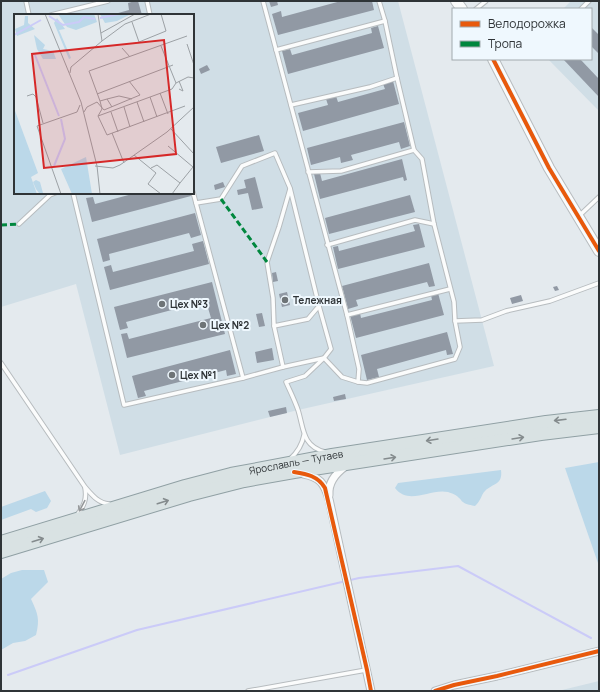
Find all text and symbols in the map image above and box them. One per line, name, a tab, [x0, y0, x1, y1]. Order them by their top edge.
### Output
legend	[452, 8, 592, 60]
inset map	[14, 14, 194, 194]
text: Велодорожка	[488, 15, 566, 32]
text: Тропа	[488, 35, 522, 52]
place label: Тележная	[293, 293, 342, 307]
marker: Тележная	[280, 295, 290, 305]
place label: Цех №3	[170, 297, 208, 311]
marker: Цех №3	[157, 299, 167, 309]
place label: Цех №2	[211, 318, 249, 332]
marker: Цех №2	[198, 320, 208, 330]
place label: Цех №1	[180, 368, 217, 382]
marker: Цех №1	[167, 370, 177, 380]
one-way arrow	[554, 416, 567, 424]
one-way arrow	[511, 434, 524, 442]
one-way arrow	[426, 436, 439, 444]
street label: Ярославль — Тутаев	[248, 446, 345, 477]
one-way arrow	[383, 454, 396, 462]
one-way arrow	[156, 498, 169, 505]
one-way arrow	[78, 500, 85, 512]
one-way arrow	[32, 536, 45, 543]

